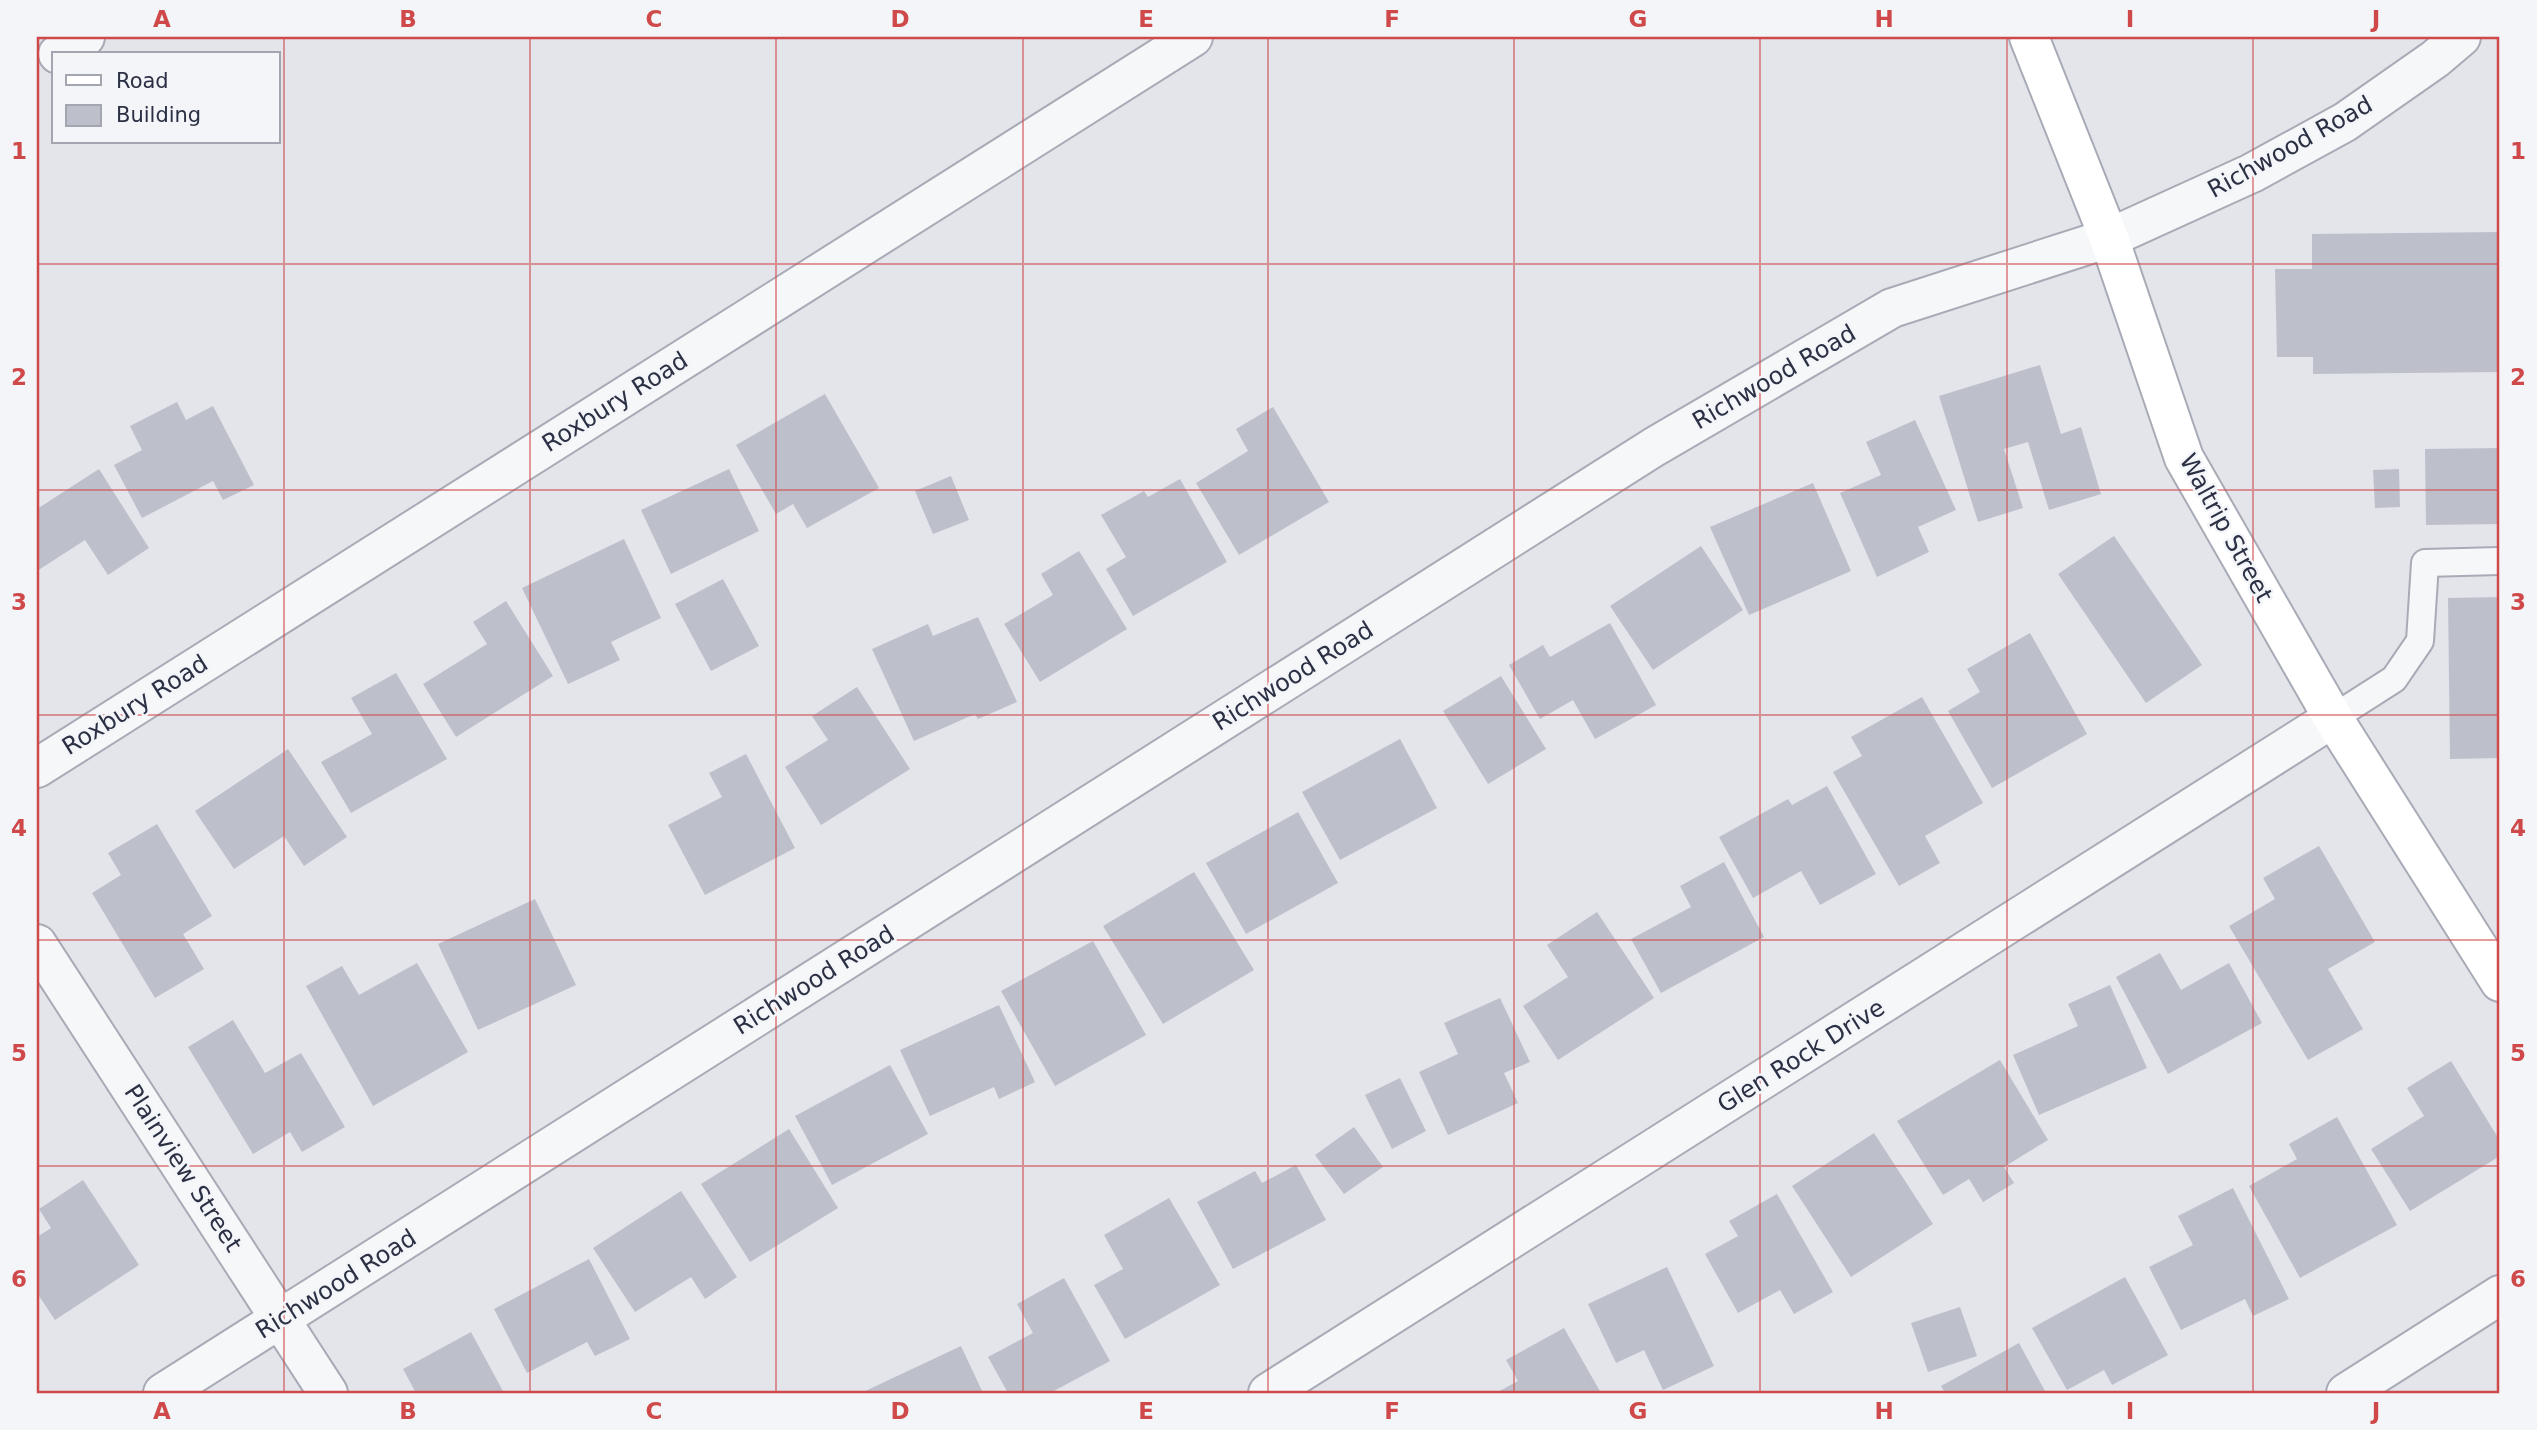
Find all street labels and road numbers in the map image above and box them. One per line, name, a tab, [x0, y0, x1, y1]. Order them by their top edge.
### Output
street label: Richwood Road	[2203, 90, 2377, 204]
street label: Richwood Road	[1687, 319, 1861, 435]
street label: Roxbury Road	[537, 346, 693, 458]
street label: Waltrip Street	[2174, 449, 2278, 607]
street label: Richwood Road	[1208, 615, 1378, 737]
street label: Roxbury Road	[57, 649, 213, 761]
street label: Richwood Road	[729, 919, 899, 1041]
street label: Glen Rock Drive	[1712, 993, 1890, 1119]
street label: Plainview Street	[119, 1079, 247, 1257]
street label: Richwood Road	[251, 1223, 421, 1345]

